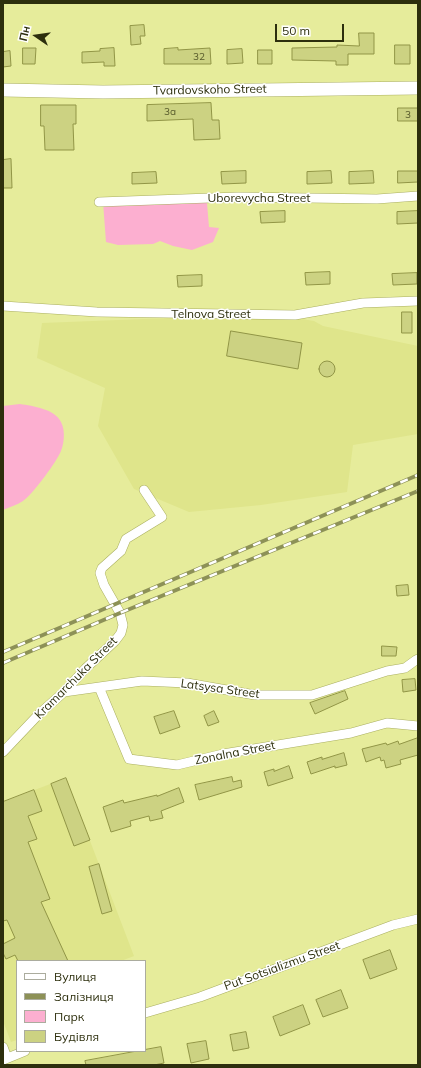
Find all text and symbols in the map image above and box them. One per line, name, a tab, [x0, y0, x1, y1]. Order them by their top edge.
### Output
north arrow	[16, 16, 56, 56]
scale bar	[277, 16, 346, 42]
text: 50 m	[282, 23, 310, 38]
text: Пн	[16, 24, 33, 42]
house number: 32	[193, 51, 205, 63]
street label: Tvardovskoho Street	[153, 82, 267, 98]
house number: 3а	[164, 106, 176, 118]
house number: 3	[405, 109, 411, 121]
street label: Uborevycha Street	[208, 191, 310, 205]
street label: Telnova Street	[171, 307, 251, 321]
street label: Kramarchuka Street	[32, 634, 120, 722]
street label: Latsysa Street	[180, 676, 260, 702]
street label: Zonalna Street	[194, 738, 276, 768]
street label: Put Sotsializmu Street	[222, 938, 342, 994]
legend	[16, 960, 146, 1052]
text: Вулиця	[54, 969, 96, 984]
text: Залізниця	[54, 989, 114, 1004]
text: Парк	[54, 1009, 84, 1024]
text: Будівля	[54, 1029, 99, 1044]

